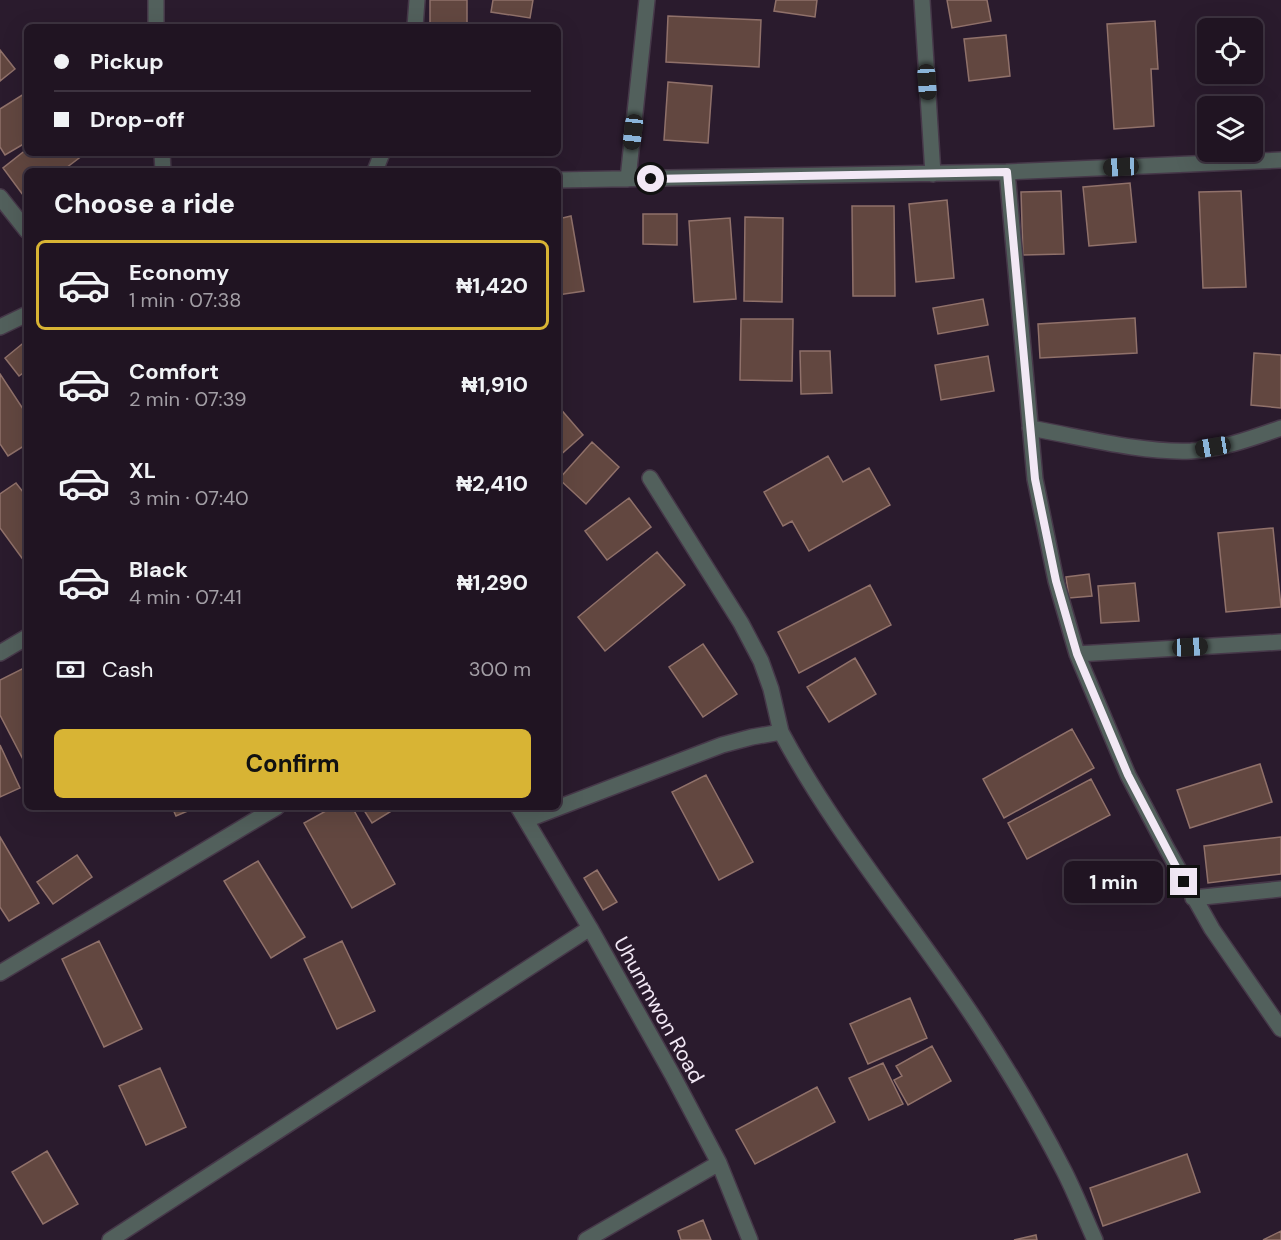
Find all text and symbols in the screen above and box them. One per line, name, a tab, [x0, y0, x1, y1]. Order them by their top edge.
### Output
map controls	[1197, 18, 1263, 162]
button: locate	[1197, 18, 1263, 84]
text: Pickup	[90, 47, 164, 76]
car	[917, 63, 937, 101]
button: layers	[1197, 96, 1263, 162]
text: Drop-off	[90, 105, 185, 134]
car	[622, 113, 644, 151]
car	[1103, 157, 1139, 177]
route start	[637, 165, 664, 192]
text: Choose a ride	[54, 186, 235, 221]
icon: car	[57, 258, 111, 312]
text: Economy	[129, 258, 229, 287]
text: ₦1,420	[456, 271, 528, 300]
text: 1 min · 07:38	[129, 287, 241, 313]
icon: car	[57, 357, 111, 411]
text: Comfort	[129, 357, 219, 386]
text: ₦1,910	[461, 370, 528, 399]
text: 2 min · 07:39	[129, 386, 246, 412]
car	[1194, 435, 1232, 459]
icon: car	[57, 456, 111, 510]
text: XL	[129, 456, 156, 485]
text: ₦2,410	[456, 469, 528, 498]
text: 3 min · 07:40	[129, 485, 249, 511]
icon: car	[57, 555, 111, 609]
text: Black	[129, 555, 188, 584]
text: ₦1,290	[457, 568, 528, 597]
text: 4 min · 07:41	[129, 584, 242, 610]
car	[1172, 637, 1208, 657]
icon: cash	[54, 653, 87, 686]
text: Cash	[102, 655, 153, 684]
text: 300 m	[469, 656, 531, 682]
button: Confirm	[54, 729, 531, 798]
callout: 1 min	[1064, 861, 1163, 903]
route end	[1170, 868, 1197, 895]
text: 1 min	[1089, 869, 1138, 895]
street label: Uhunmwon Road	[607, 932, 711, 1088]

